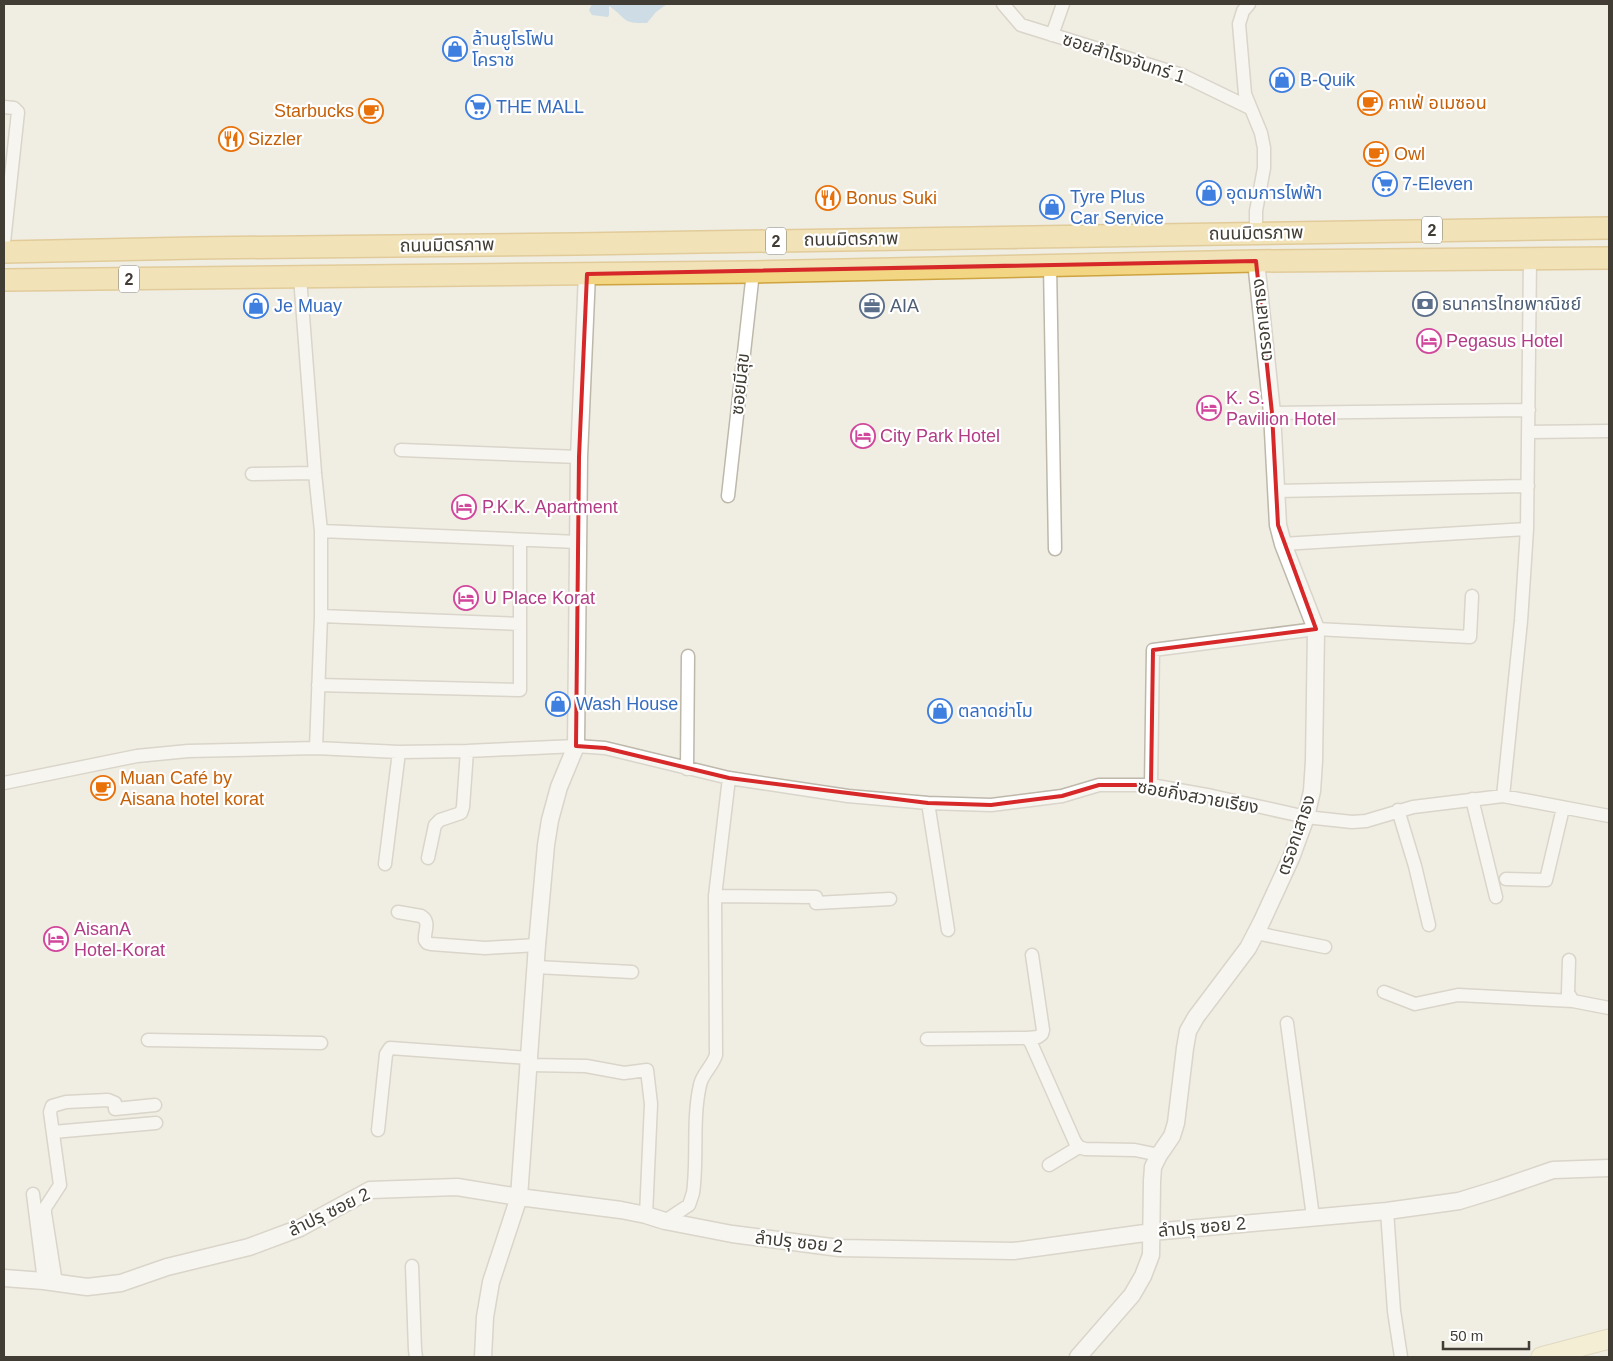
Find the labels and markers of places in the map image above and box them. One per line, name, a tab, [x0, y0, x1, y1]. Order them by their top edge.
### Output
place label: ล้านยูโรโฟน โคราช	[472, 29, 554, 70]
shop icon: ล้านยูโรโฟน โคราช	[442, 36, 468, 62]
shop icon: B-Quik	[1269, 67, 1295, 93]
place label: B-Quik	[1300, 70, 1356, 90]
cafe icon: คาเฟ่ อเมซอน	[1357, 90, 1383, 116]
place label: คาเฟ่ อเมซอน	[1388, 93, 1487, 113]
supermarket icon: THE MALL	[465, 94, 491, 120]
place label: THE MALL	[496, 97, 584, 117]
cafe icon: Starbucks	[358, 98, 384, 124]
place label: Starbucks	[274, 101, 354, 121]
restaurant icon: Sizzler	[218, 126, 244, 152]
place label: Sizzler	[248, 129, 302, 149]
cafe icon: Owl	[1363, 141, 1389, 167]
place label: Owl	[1394, 144, 1425, 164]
supermarket icon: 7-Eleven	[1372, 171, 1398, 197]
place label: 7-Eleven	[1402, 174, 1473, 194]
shop icon: อุดมการไฟฟ้า	[1196, 180, 1222, 206]
place label: อุดมการไฟฟ้า	[1226, 183, 1322, 204]
restaurant icon: Bonus Suki	[815, 185, 841, 211]
place label: Tyre Plus Car Service	[1070, 187, 1164, 228]
place label: Bonus Suki	[846, 188, 937, 208]
shop icon: Tyre Plus Car Service	[1039, 194, 1065, 220]
bank icon: ธนาคารไทยพาณิชย์	[1412, 291, 1438, 317]
shop icon: Je Muay	[243, 293, 269, 319]
office icon: AIA	[859, 293, 885, 319]
place label: ธนาคารไทยพาณิชย์	[1442, 294, 1581, 314]
place label: Je Muay	[274, 296, 342, 316]
place label: AIA	[890, 296, 919, 316]
hotel icon: Pegasus Hotel	[1416, 328, 1442, 354]
place label: Pegasus Hotel	[1446, 331, 1563, 351]
place label: K. S. Pavilion Hotel	[1226, 388, 1336, 429]
hotel icon: K. S. Pavilion Hotel	[1196, 395, 1222, 421]
hotel icon: City Park Hotel	[850, 423, 876, 449]
place label: City Park Hotel	[880, 426, 1000, 446]
hotel icon: P.K.K. Apartment	[451, 494, 477, 520]
place label: P.K.K. Apartment	[482, 497, 618, 517]
hotel icon: U Place Korat	[453, 585, 479, 611]
place label: U Place Korat	[484, 588, 595, 608]
shop icon: Wash House	[545, 691, 571, 717]
place label: Wash House	[576, 694, 678, 714]
shop icon: ตลาดย่าโม	[927, 698, 953, 724]
place label: ตลาดย่าโม	[958, 701, 1033, 721]
place label: Muan Café by Aisana hotel korat	[120, 768, 264, 809]
cafe icon: Muan Café by Aisana hotel korat	[90, 775, 116, 801]
place label: AisanA Hotel-Korat	[74, 919, 165, 960]
hotel icon: AisanA Hotel-Korat	[43, 926, 69, 952]

